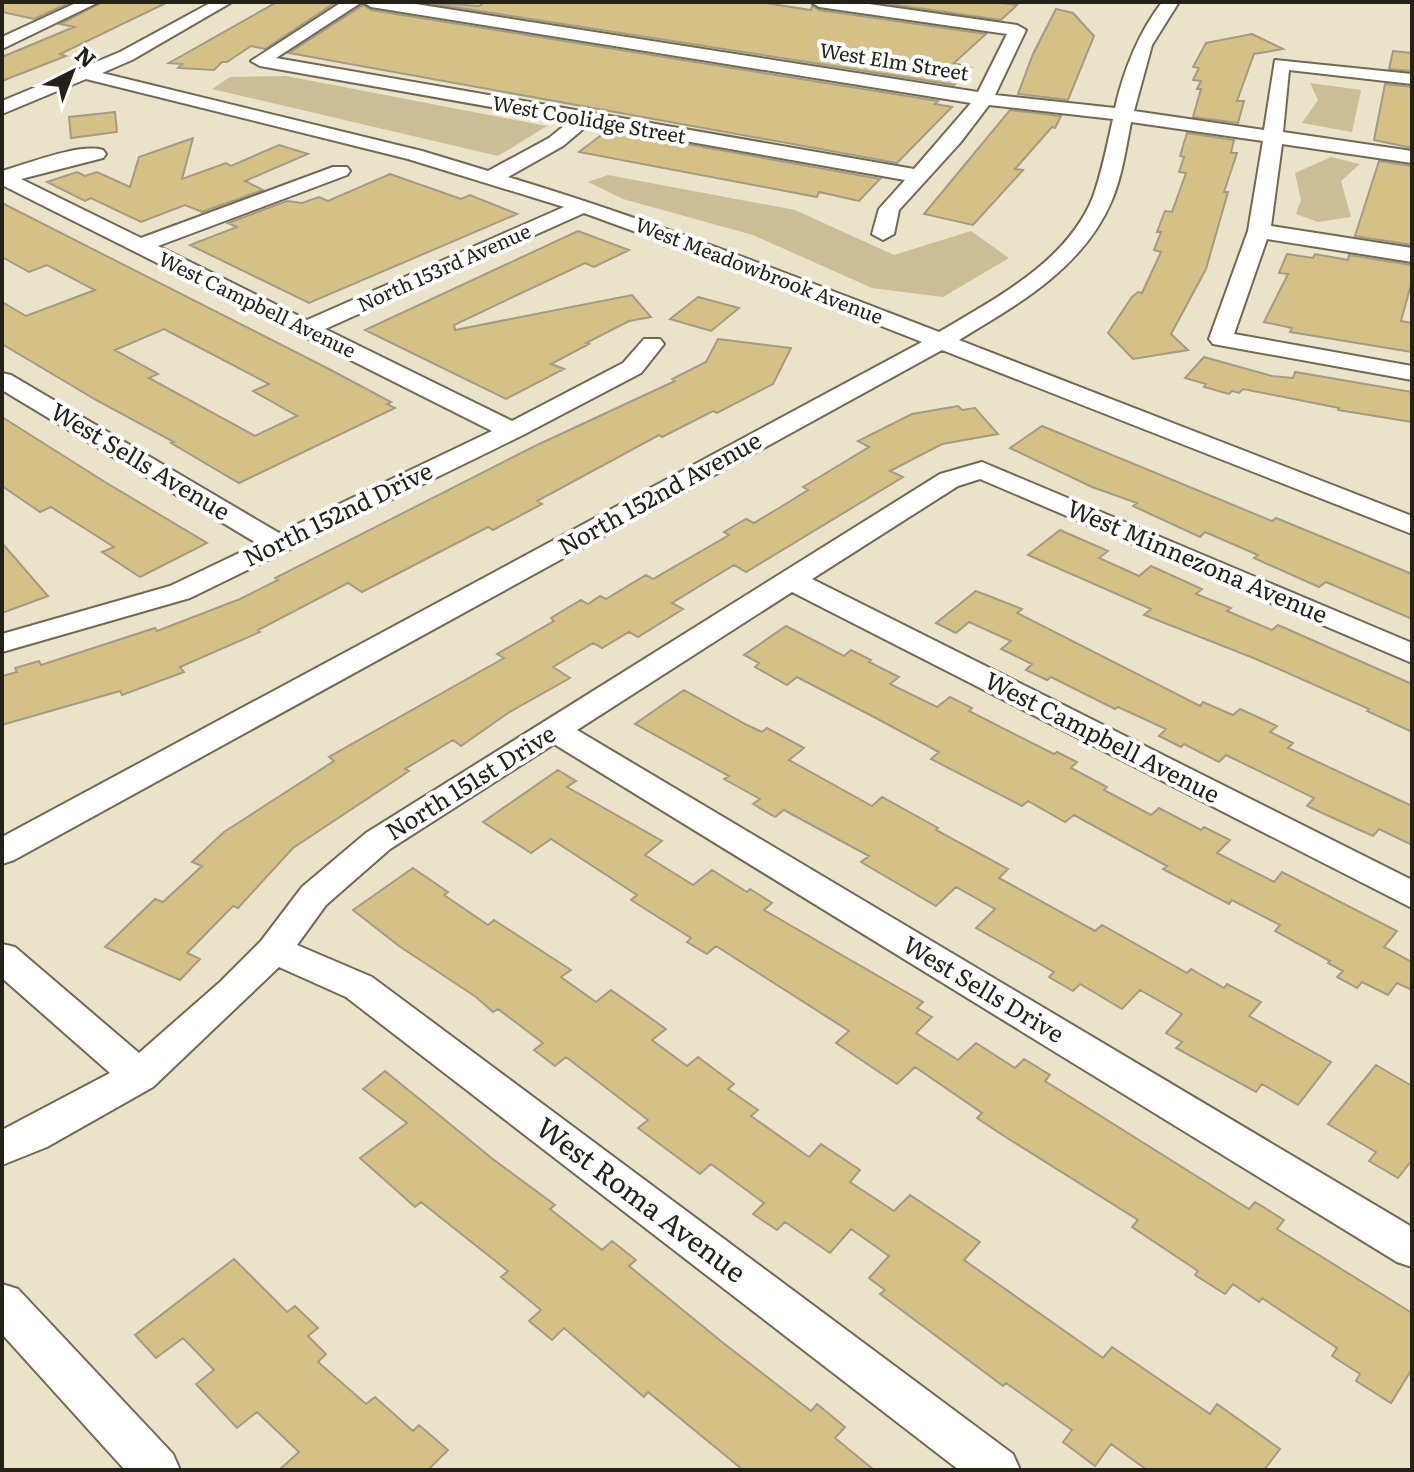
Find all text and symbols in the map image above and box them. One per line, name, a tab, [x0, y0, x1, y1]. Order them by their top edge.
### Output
north arrow	[32, 32, 112, 112]
street label: West Elm Street	[817, 33, 971, 87]
text: N	[68, 38, 104, 74]
street label: West Coolidge Street	[490, 86, 689, 150]
street label: West Meadowbrook Avenue	[631, 208, 888, 330]
street label: North 153rd Avenue	[352, 214, 535, 318]
street label: West Campbell Avenue	[154, 242, 362, 364]
street label: West Sells Avenue	[45, 392, 238, 527]
street label: North 152nd Avenue	[551, 421, 767, 562]
street label: North 152nd Drive	[236, 452, 437, 574]
street label: West Minnezona Avenue	[1062, 489, 1334, 631]
street label: West Campbell Avenue	[980, 661, 1227, 810]
street label: North 151st Drive	[378, 715, 561, 847]
street label: West Sells Drive	[897, 926, 1072, 1050]
street label: West Roma Avenue	[528, 1105, 756, 1291]

